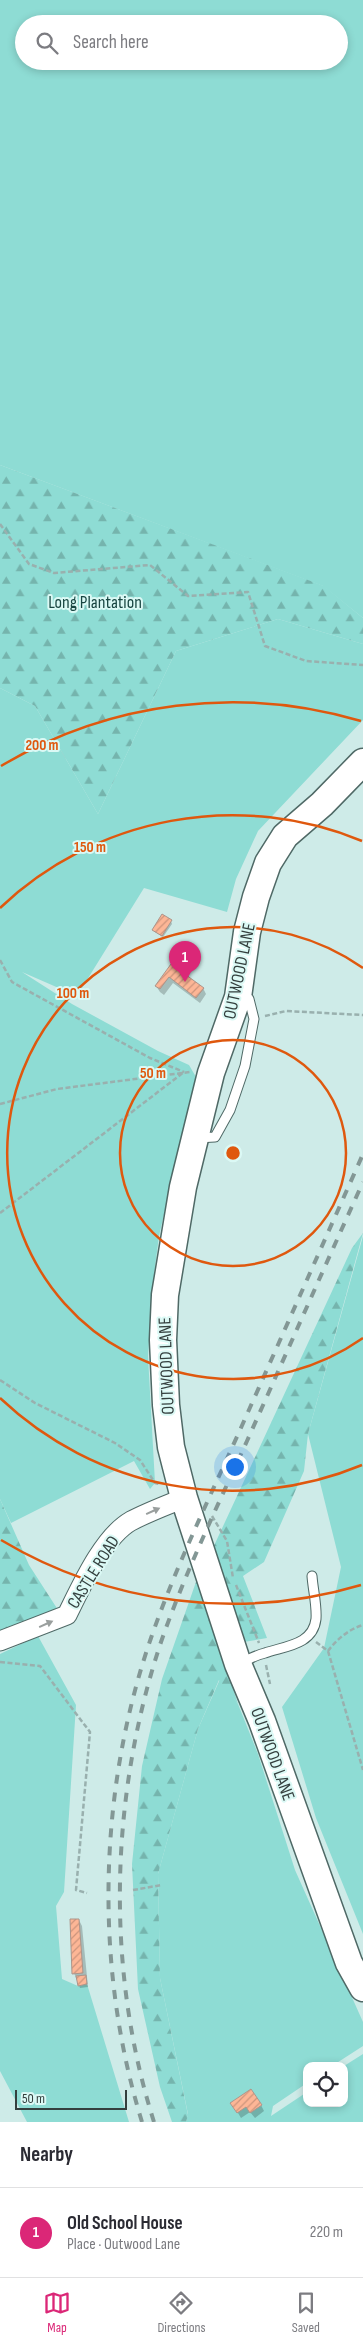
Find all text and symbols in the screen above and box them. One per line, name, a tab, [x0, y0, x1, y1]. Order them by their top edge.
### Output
search box	[15, 15, 348, 70]
icon: search	[33, 29, 61, 57]
text: Search here	[73, 31, 149, 54]
park label: Long Plantation	[48, 592, 142, 613]
text: 200 m	[25, 736, 59, 755]
text: 150 m	[74, 838, 106, 857]
street label: OUTWOOD LANE	[219, 921, 260, 1021]
pin: 1	[169, 941, 201, 982]
text: 100 m	[57, 984, 89, 1003]
text: 50 m	[140, 1064, 166, 1083]
centre of rings	[224, 1144, 242, 1162]
street label: OUTWOOD LANE	[154, 1317, 179, 1415]
your location	[222, 1454, 248, 1480]
one-way arrow	[146, 1507, 160, 1515]
street label: CASTLE ROAD	[63, 1532, 124, 1613]
one-way arrow	[39, 1620, 53, 1628]
street label: OUTWOOD LANE	[246, 1705, 299, 1804]
map controls	[303, 2062, 348, 2107]
button: locate	[303, 2062, 348, 2107]
scale bar	[15, 2087, 128, 2110]
text: 50 m	[22, 2090, 45, 2107]
text: Nearby	[20, 2142, 73, 2167]
text: Old School House	[67, 2212, 183, 2235]
text: 1	[33, 2223, 39, 2242]
text: 220 m	[310, 2223, 343, 2242]
text: Place · Outwood Lane	[67, 2235, 180, 2254]
tab: Map	[43, 2289, 71, 2336]
tab: Directions	[157, 2289, 206, 2336]
tab: Saved	[292, 2289, 320, 2336]

